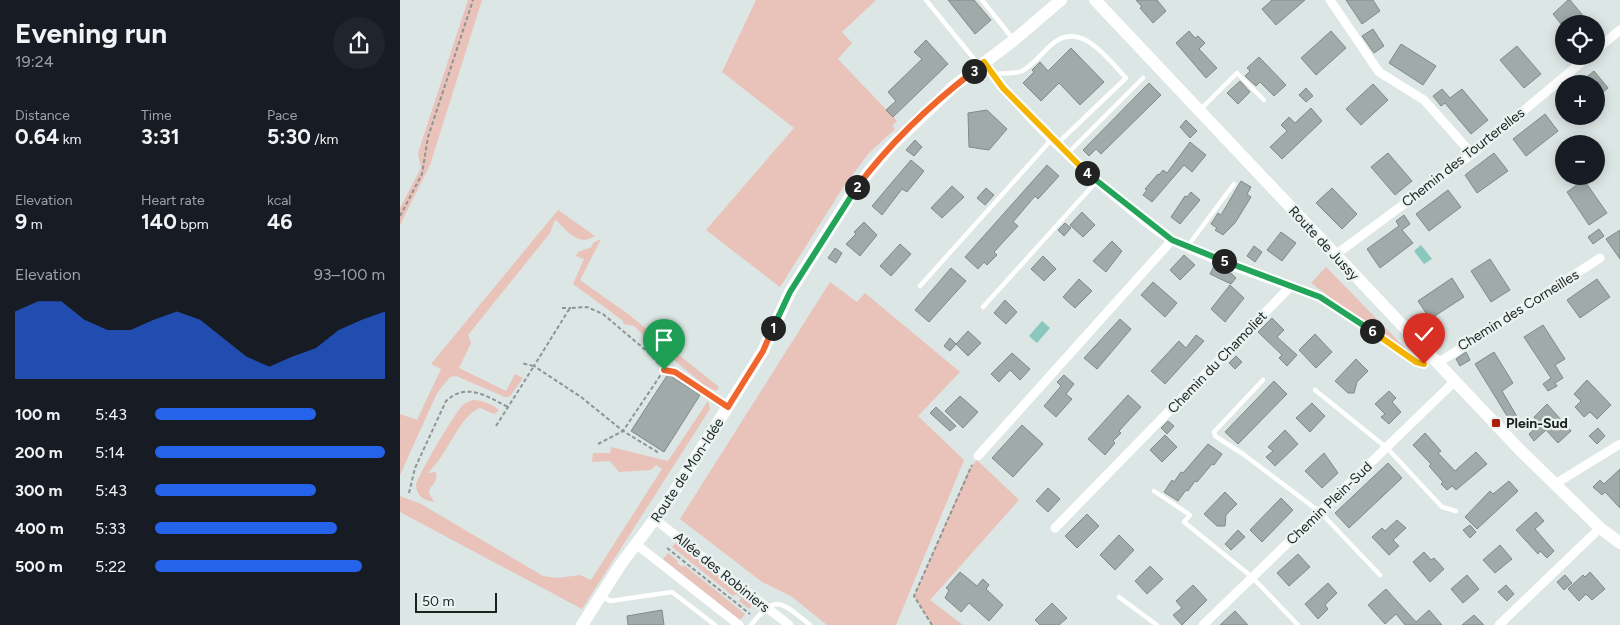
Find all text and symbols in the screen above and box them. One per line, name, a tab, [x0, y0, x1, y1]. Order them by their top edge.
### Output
map controls	[1555, 15, 1605, 185]
button: locate	[1555, 15, 1605, 65]
text: Evening run	[15, 16, 167, 50]
button: share	[333, 17, 385, 69]
text: 19:24	[15, 52, 54, 71]
pin: 3	[962, 58, 986, 84]
text: 3	[971, 63, 978, 80]
button: +	[1555, 75, 1605, 125]
street label: Chemin des Tourterelles	[1399, 104, 1528, 211]
text: Distance	[15, 107, 70, 124]
text: Time	[141, 107, 172, 124]
text: Pace	[267, 107, 297, 124]
text: 0.64	[15, 124, 59, 149]
text: 3:31	[141, 124, 180, 149]
text: 5:30	[267, 124, 311, 149]
text: km	[59, 131, 81, 148]
text: /km	[311, 131, 338, 148]
button: −	[1555, 135, 1605, 185]
pin: 4	[1074, 160, 1100, 186]
text: 4	[1083, 165, 1092, 182]
pin: 2	[844, 174, 870, 200]
text: 2	[853, 179, 862, 196]
text: Elevation	[15, 192, 73, 209]
text: Heart rate	[141, 192, 205, 209]
text: kcal	[267, 192, 291, 209]
street label: Route de Jussy	[1285, 203, 1363, 285]
text: 9	[15, 209, 27, 234]
text: 140	[141, 209, 177, 234]
text: 46	[267, 209, 292, 234]
text: m	[27, 216, 43, 233]
text: bpm	[177, 216, 209, 233]
pin: 5	[1212, 248, 1236, 274]
text: 5	[1220, 253, 1229, 270]
text: Elevation	[15, 265, 81, 284]
text: 93–100 m	[314, 265, 385, 284]
street label: Chemin des Corneilles	[1454, 266, 1582, 355]
street label: Chemin du Chamoliet	[1164, 308, 1271, 417]
pin	[1403, 313, 1445, 364]
pin: 1	[760, 316, 786, 340]
pin: 6	[1360, 318, 1384, 344]
pin	[643, 319, 685, 370]
text: 1	[771, 320, 776, 337]
icon: check	[1410, 320, 1438, 348]
text: 6	[1368, 323, 1377, 340]
icon: arrive	[650, 326, 678, 354]
text: 100 m	[15, 405, 60, 424]
text: 5:43	[95, 405, 127, 424]
street label: Route de Mon-Idée	[647, 414, 728, 526]
place label: Plein-Sud	[1506, 415, 1568, 432]
marker: Plein-Sud	[1490, 417, 1502, 429]
text: 200 m	[15, 443, 63, 462]
text: 5:14	[95, 443, 125, 462]
street label: Chemin Plein-Sud	[1283, 458, 1376, 548]
text: 300 m	[15, 481, 62, 500]
text: 5:43	[95, 481, 127, 500]
text: 400 m	[15, 519, 64, 538]
text: 5:33	[95, 519, 126, 538]
street label: Allée des Robiniers	[670, 528, 773, 616]
text: 500 m	[15, 557, 63, 576]
text: 5:22	[95, 557, 126, 576]
scale bar	[415, 590, 498, 613]
text: 50 m	[422, 593, 454, 610]

